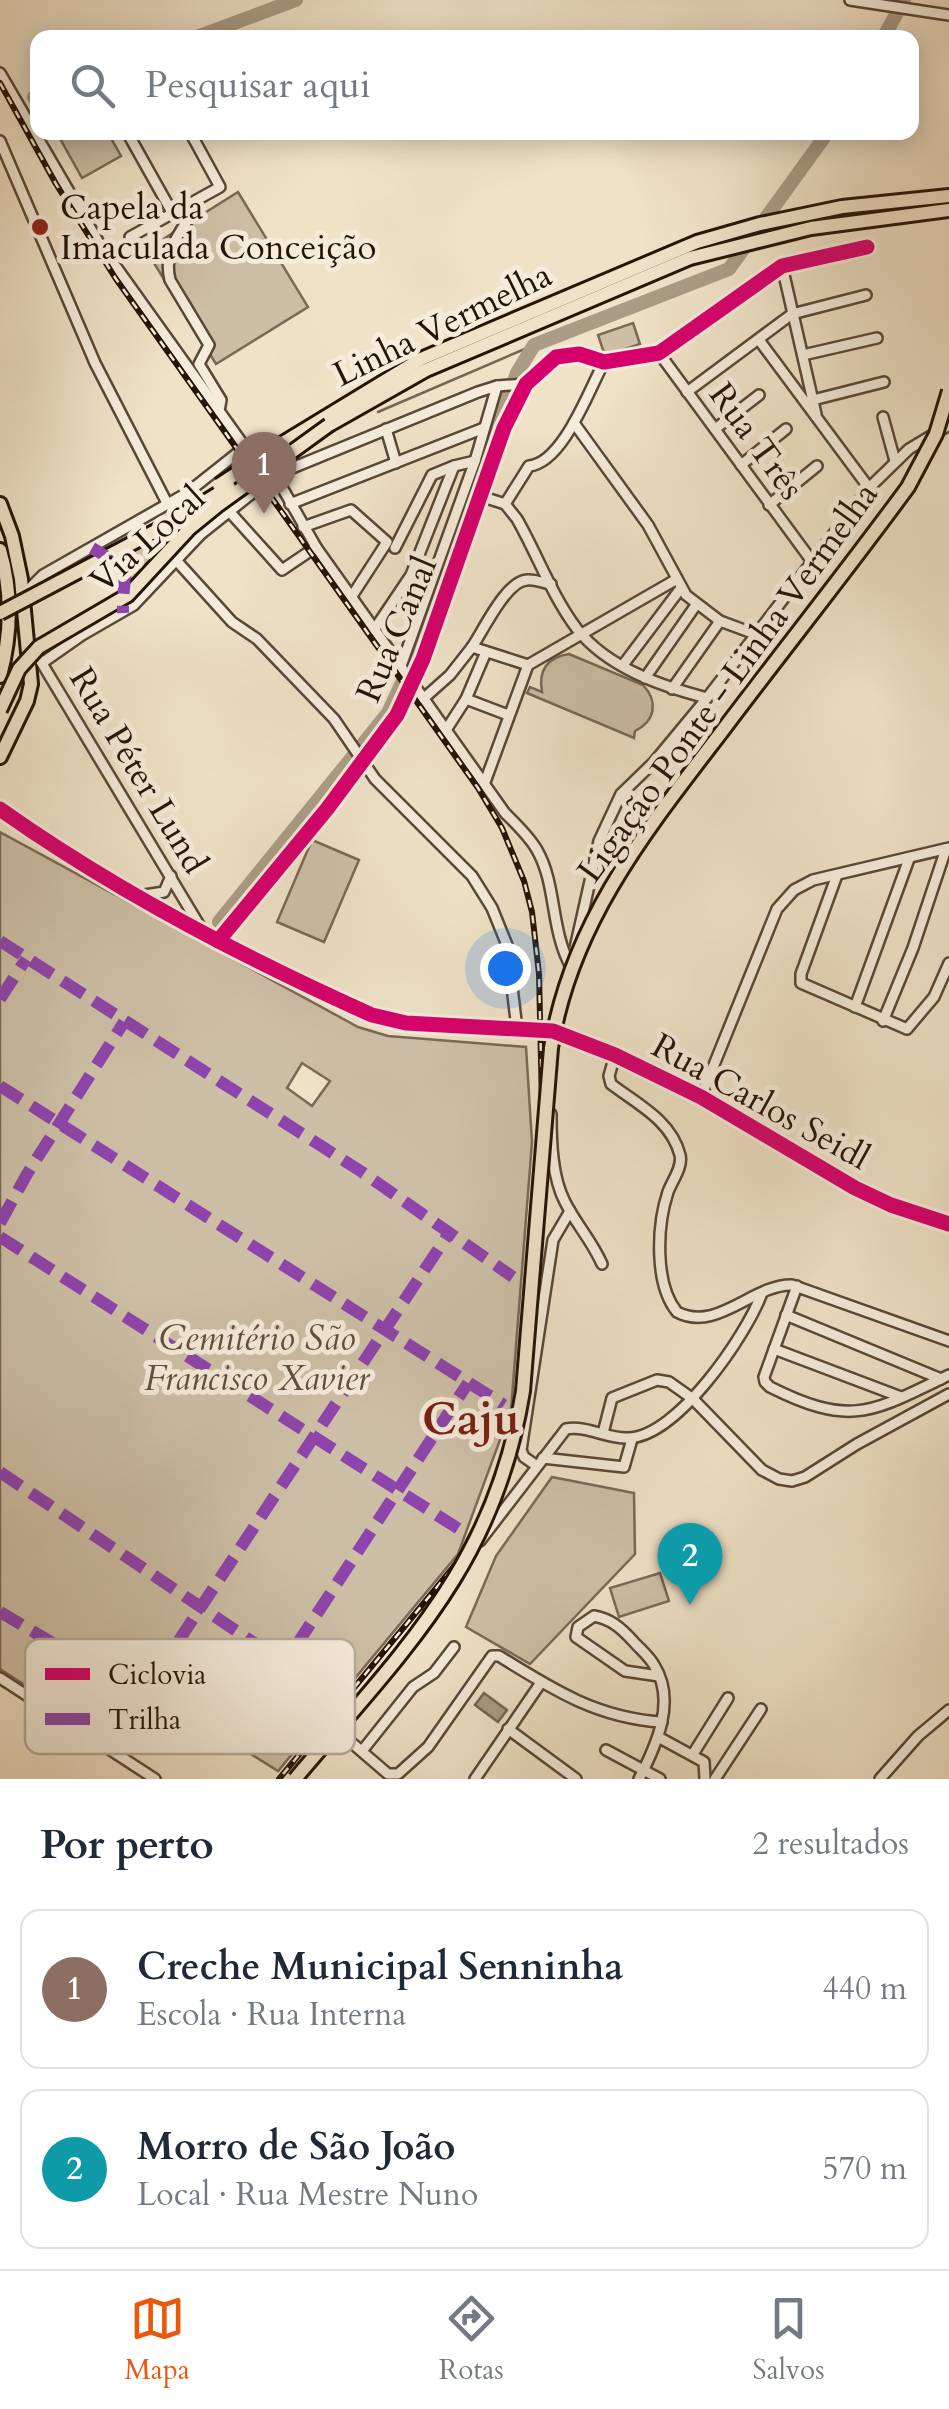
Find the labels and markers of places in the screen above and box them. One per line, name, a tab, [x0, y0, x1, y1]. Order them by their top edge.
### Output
place label: Capela da Imaculada Conceição	[60, 184, 376, 272]
marker: Capela da Imaculada Conceição	[29, 216, 51, 238]
pin: 1	[232, 432, 296, 514]
pin: 2	[658, 1522, 722, 1605]

